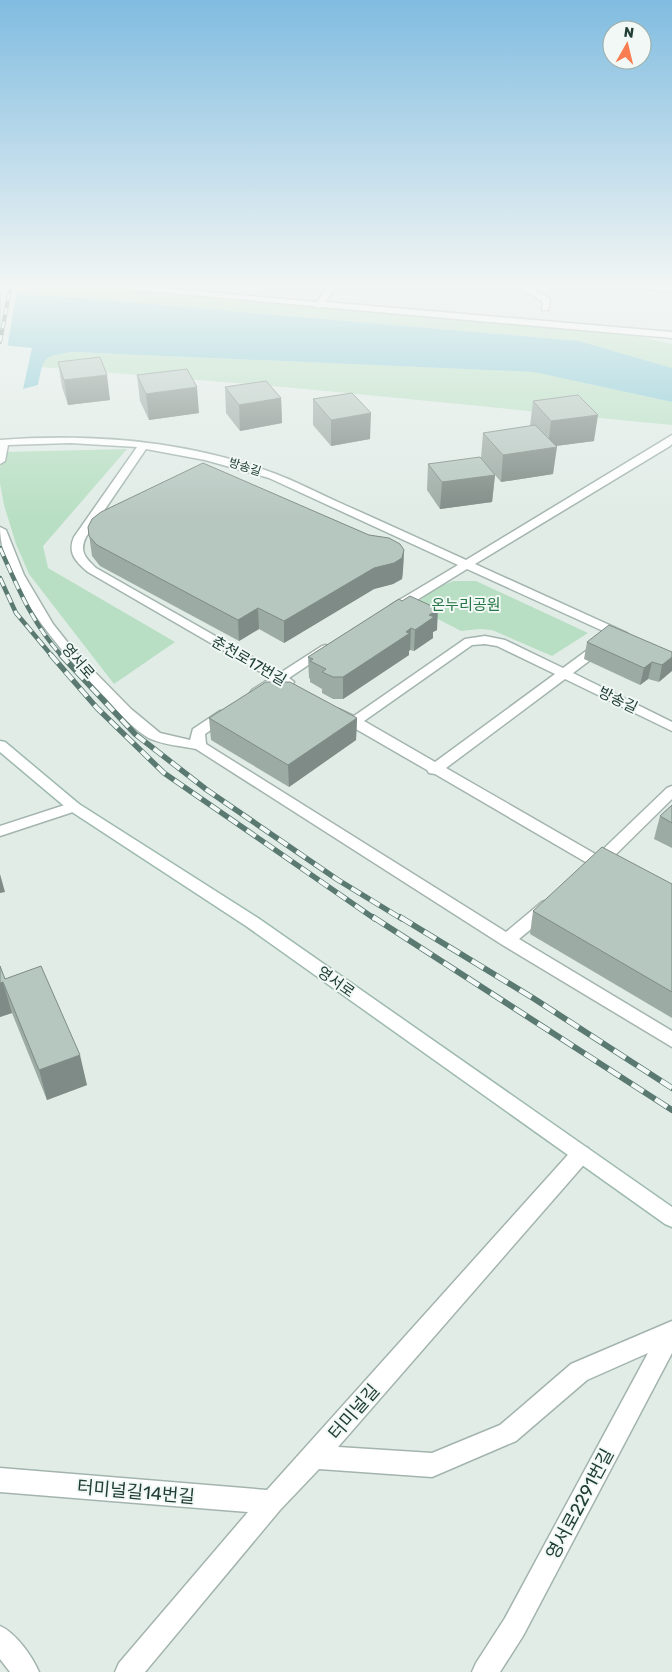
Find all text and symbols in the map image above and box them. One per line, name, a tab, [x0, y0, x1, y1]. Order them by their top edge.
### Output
north arrow	[602, 20, 652, 70]
text: N	[623, 24, 635, 42]
street label: 방송길	[227, 455, 263, 479]
park label: 온누리공원	[431, 596, 501, 614]
street label: 춘천로17번길	[209, 632, 289, 690]
street label: 영서로	[58, 639, 98, 683]
street label: 방송길	[595, 683, 641, 717]
street label: 영서로	[314, 963, 358, 1001]
street label: 터미널길	[324, 1380, 384, 1444]
street label: 영서로2291번길	[542, 1445, 618, 1563]
street label: 터미널길14번길	[76, 1476, 196, 1508]

